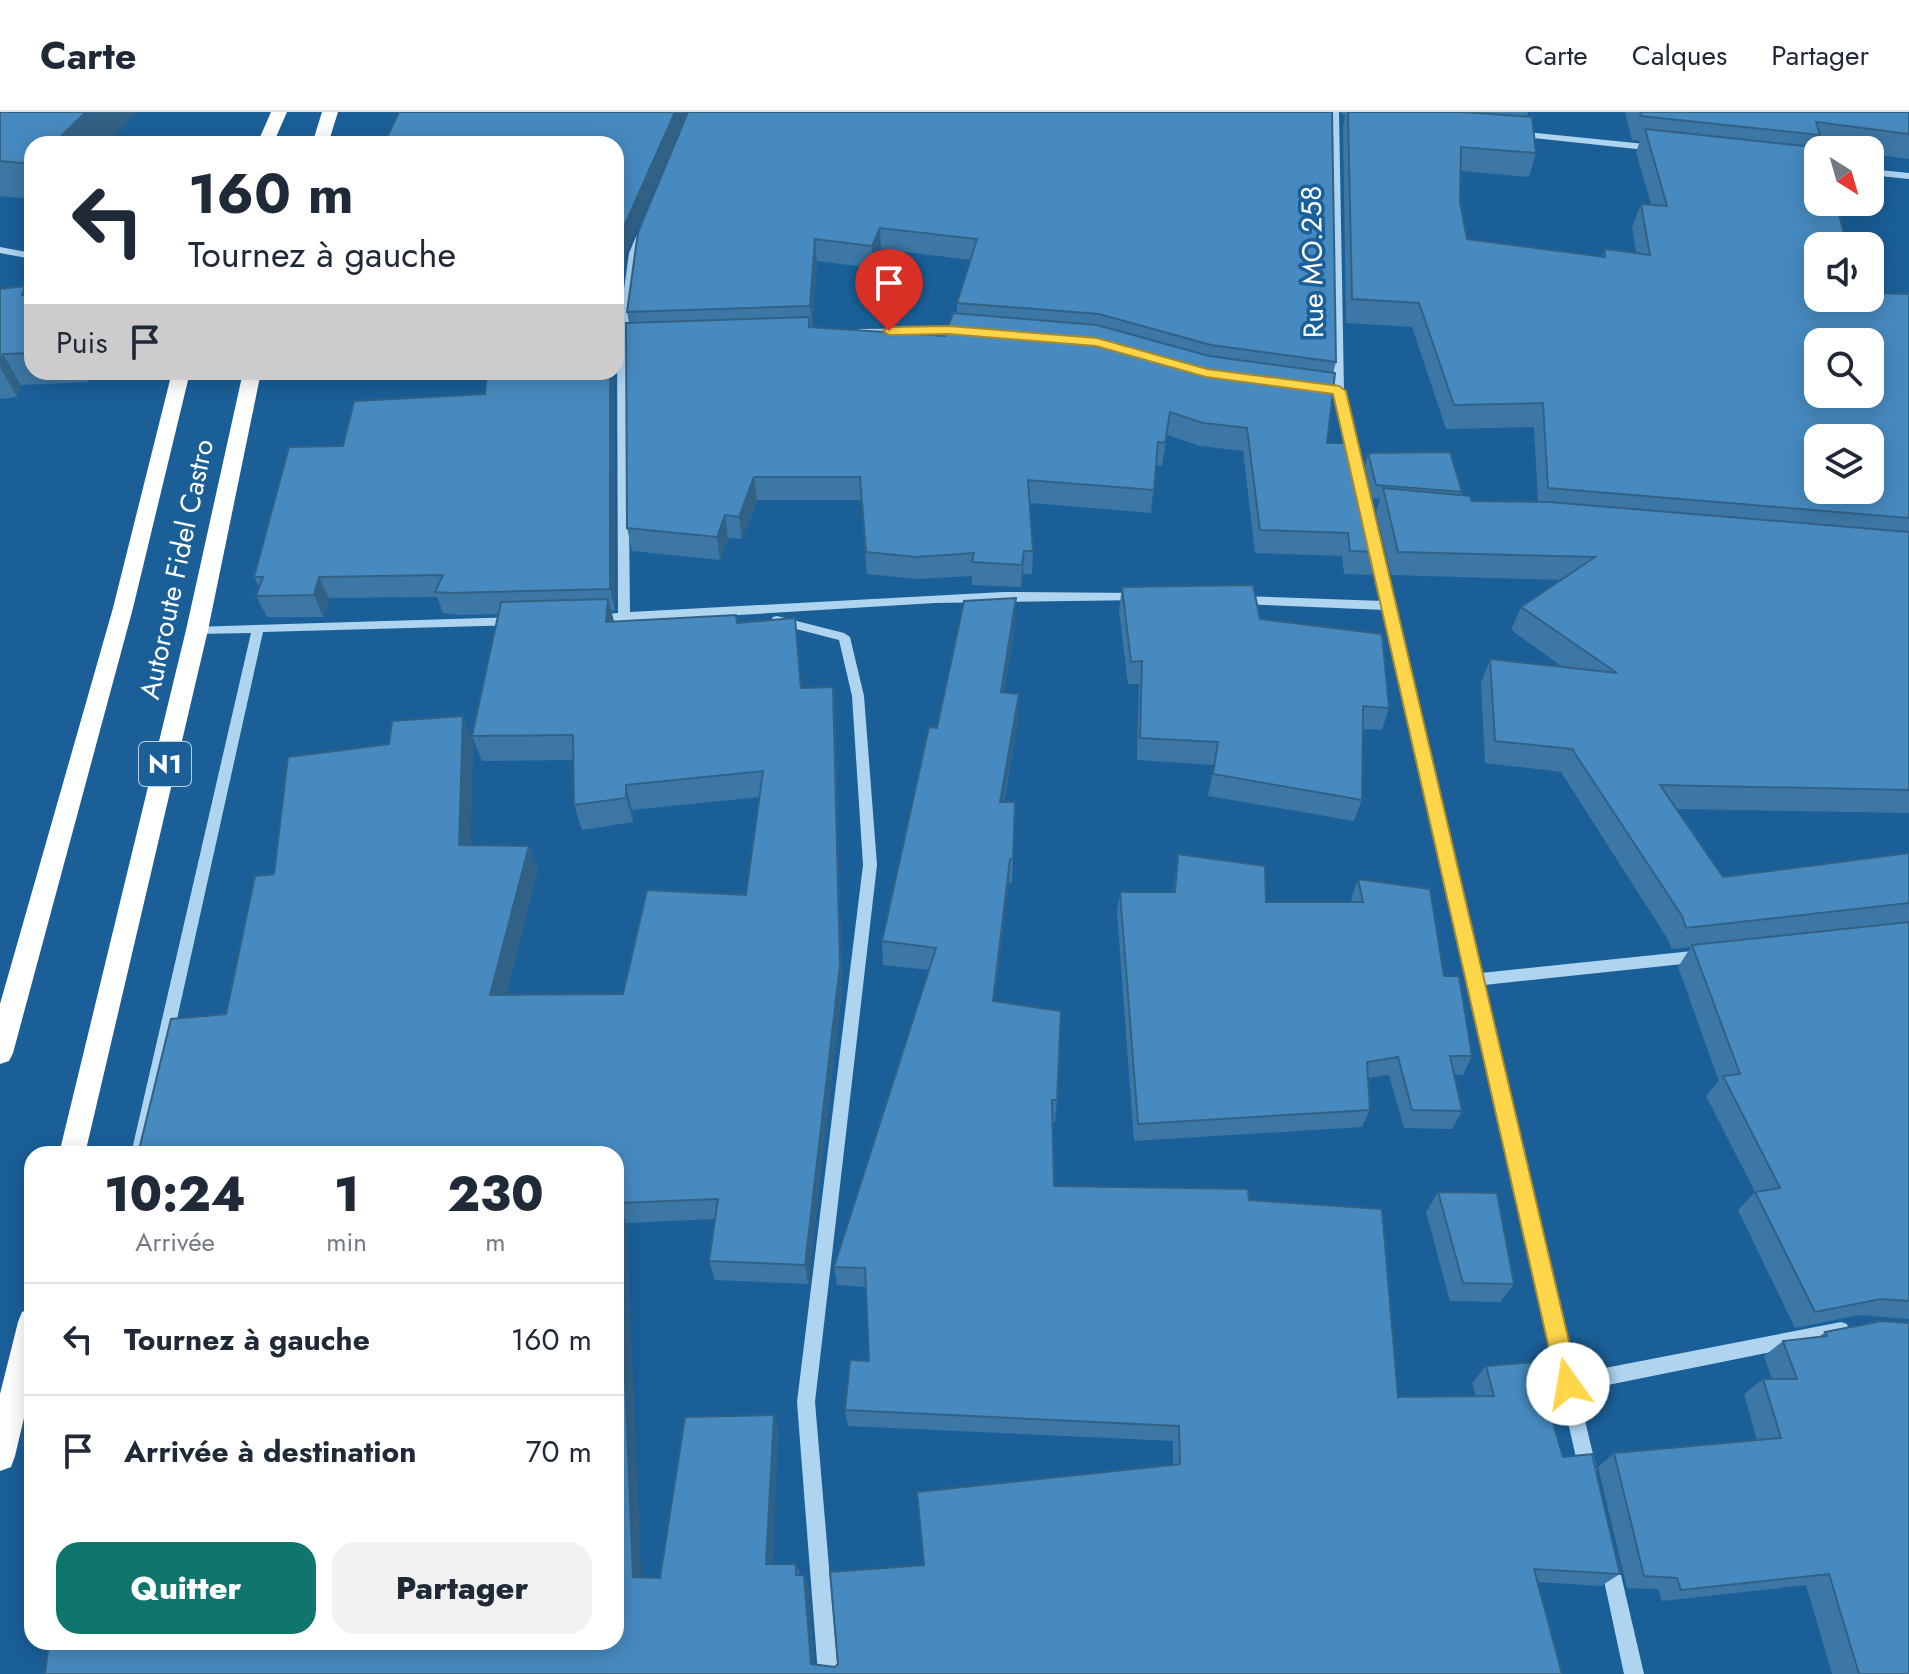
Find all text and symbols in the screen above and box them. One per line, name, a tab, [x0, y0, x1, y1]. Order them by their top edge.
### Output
text: Carte	[40, 28, 137, 83]
text: Carte	[1524, 35, 1588, 76]
text: Calques	[1632, 35, 1727, 76]
text: Partager	[1771, 35, 1869, 76]
north arrow	[1804, 136, 1884, 216]
map controls	[1804, 136, 1884, 504]
text: 160 m	[188, 153, 354, 234]
icon: left	[56, 168, 160, 272]
street label: Rue MO.258	[1291, 185, 1334, 339]
text: Tournez à gauche	[188, 228, 456, 280]
button: sound	[1804, 232, 1884, 312]
pin	[855, 249, 923, 331]
icon: arrive	[867, 261, 911, 305]
icon: arrive	[123, 320, 167, 364]
text: Puis	[56, 321, 107, 364]
button: search	[1804, 328, 1884, 408]
button: layers	[1804, 424, 1884, 504]
street label: Autoroute Fidel Castro	[129, 435, 224, 703]
road number: N1	[139, 742, 191, 786]
text: 10:24	[104, 1160, 246, 1229]
text: 1	[334, 1160, 359, 1229]
text: 230	[447, 1160, 544, 1229]
text: Arrivée	[135, 1223, 215, 1261]
text: min	[326, 1223, 367, 1261]
text: m	[485, 1223, 506, 1261]
icon: left	[56, 1317, 100, 1361]
text: Tournez à gauche	[124, 1318, 370, 1361]
text: 160 m	[511, 1318, 592, 1361]
position arrow	[1526, 1342, 1610, 1426]
icon: arrive	[56, 1429, 100, 1473]
text: Arrivée à destination	[124, 1430, 416, 1473]
text: 70 m	[526, 1430, 592, 1473]
button: Quitter	[56, 1542, 316, 1634]
button: Partager	[332, 1542, 592, 1634]

